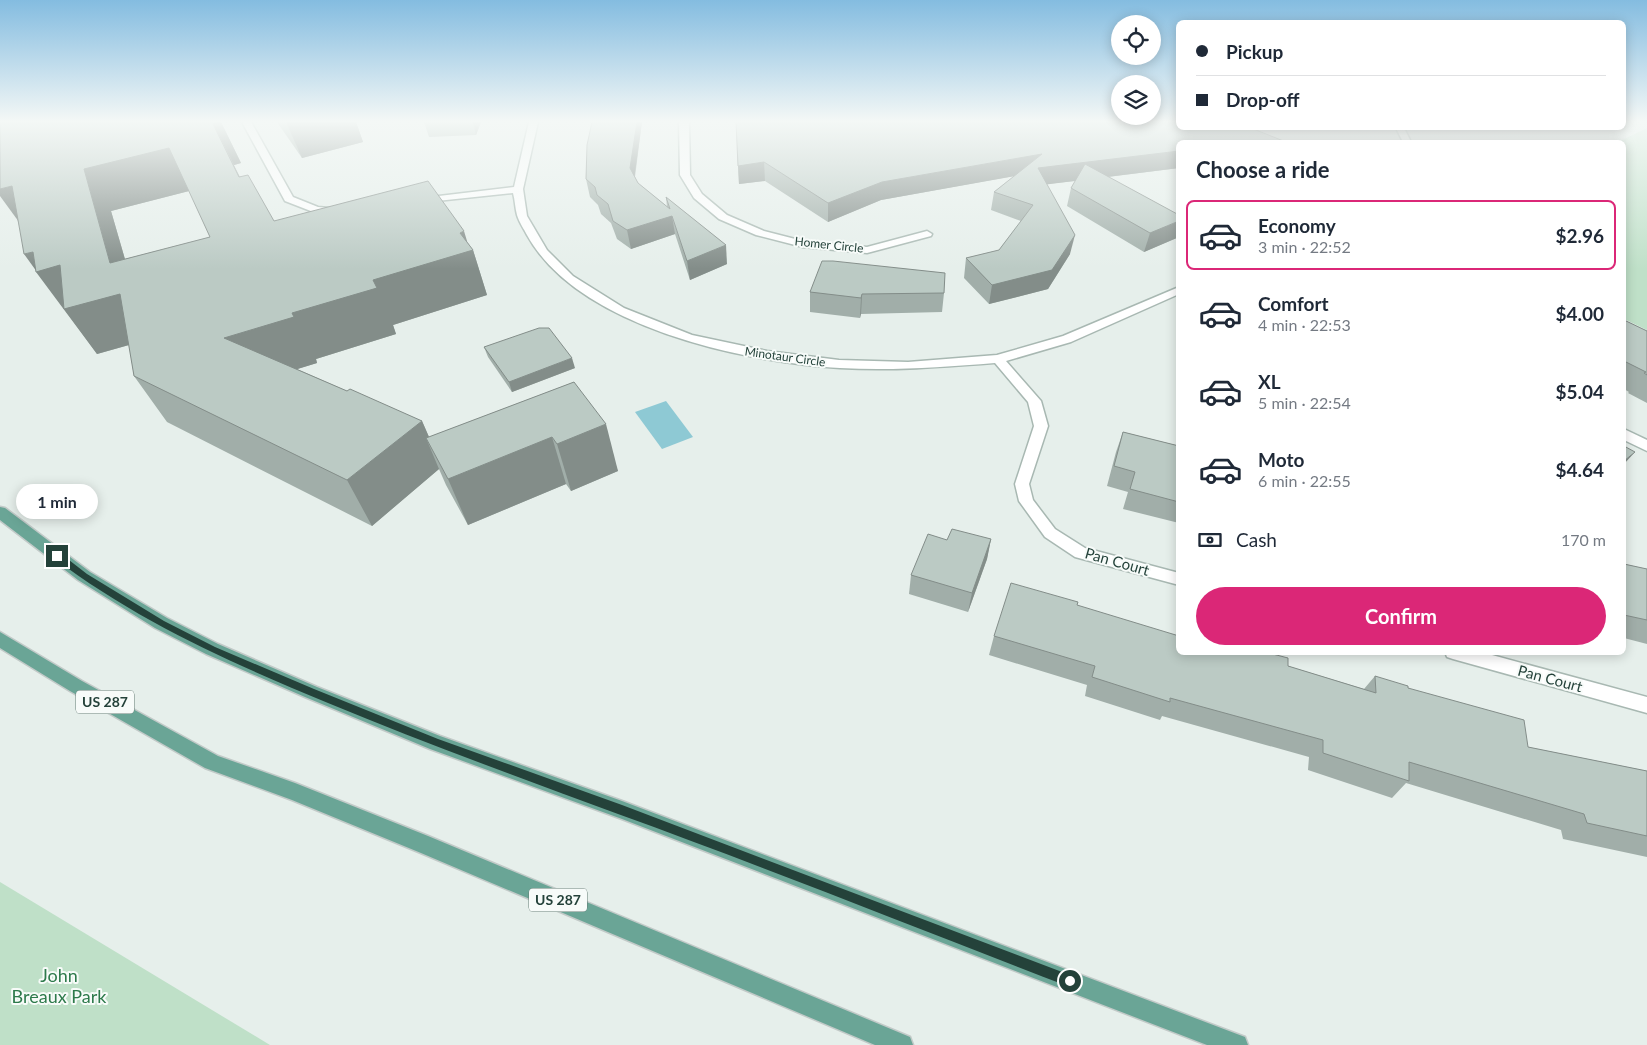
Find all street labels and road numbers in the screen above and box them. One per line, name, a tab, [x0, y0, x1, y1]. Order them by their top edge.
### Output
street label: Homer Circle	[794, 233, 864, 256]
street label: Minotaur Circle	[744, 343, 826, 370]
street label: Pan Court	[1083, 543, 1152, 579]
street label: Pan Court	[1516, 661, 1585, 695]
road number: US 287	[76, 690, 134, 714]
road number: US 287	[529, 888, 587, 912]

